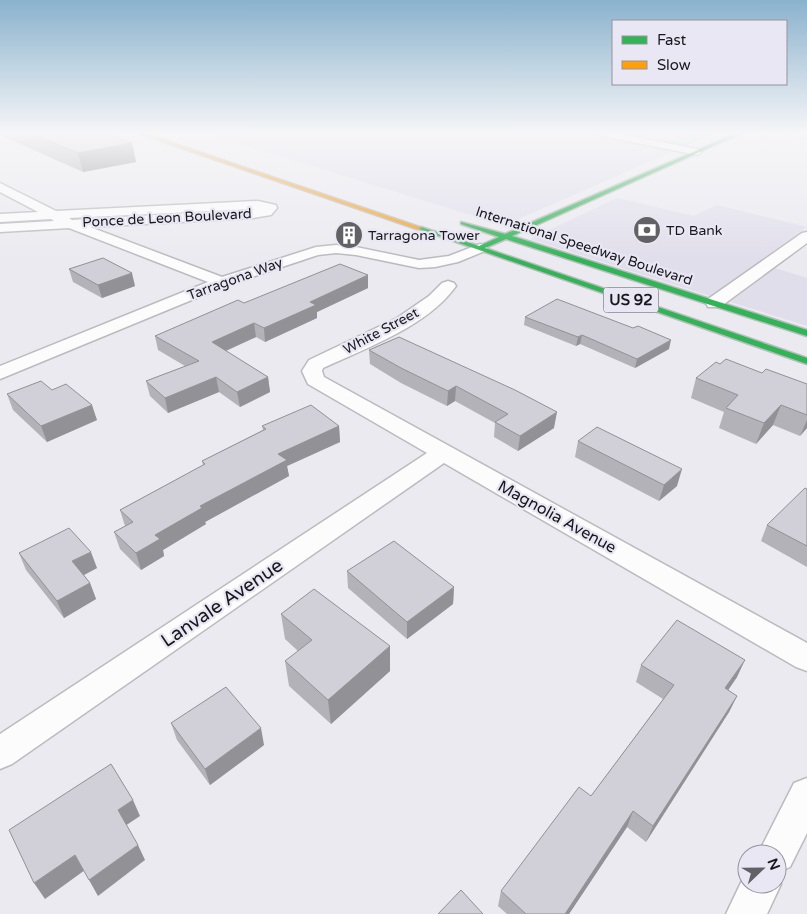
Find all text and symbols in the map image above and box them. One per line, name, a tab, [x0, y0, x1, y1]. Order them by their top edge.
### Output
legend	[612, 20, 787, 85]
text: Fast	[657, 31, 687, 49]
text: Slow	[657, 56, 691, 74]
street label: International Speedway Boulevard	[473, 203, 695, 289]
street label: Ponce de Leon Boulevard	[82, 205, 252, 231]
bank icon: TD Bank	[632, 215, 662, 245]
building icon: Tarragona Tower	[334, 220, 364, 250]
place label: TD Bank	[666, 222, 723, 239]
place label: Tarragona Tower	[368, 227, 480, 244]
street label: Tarragona Way	[185, 254, 285, 304]
road number: US 92	[604, 288, 658, 312]
street label: White Street	[340, 304, 422, 358]
street label: Magnolia Avenue	[494, 476, 620, 558]
street label: Lanvale Avenue	[157, 554, 287, 652]
north arrow	[737, 844, 787, 894]
text: N	[764, 856, 784, 873]

